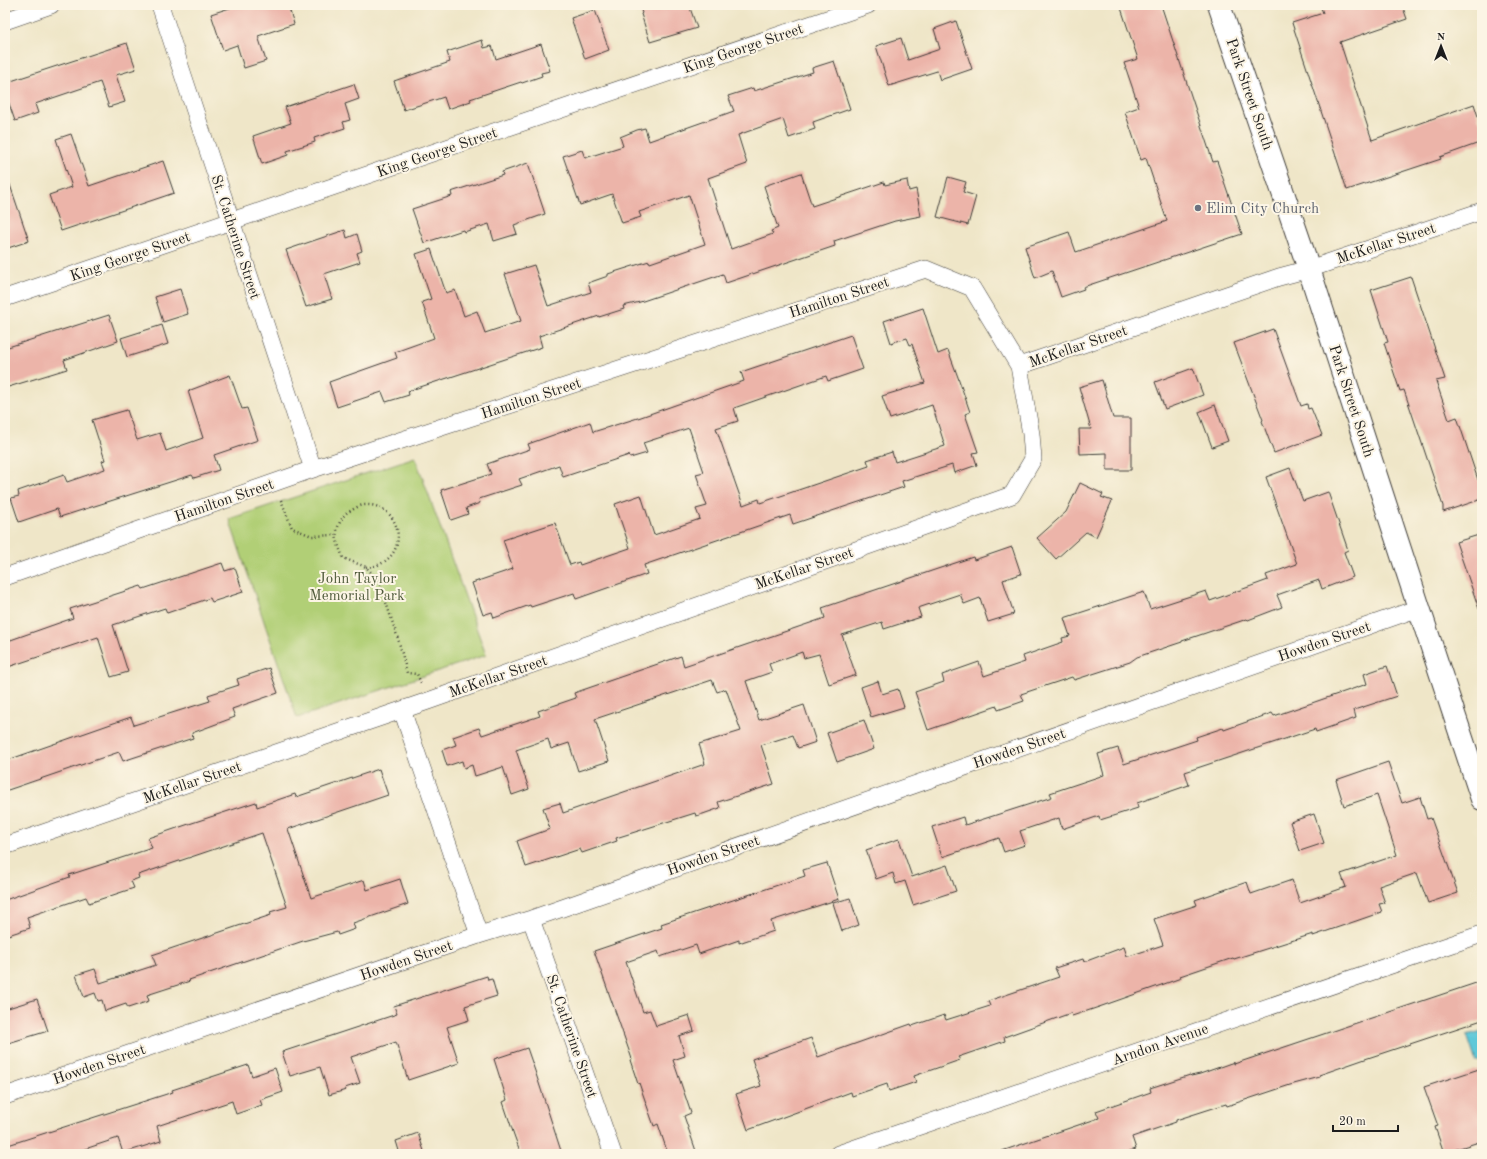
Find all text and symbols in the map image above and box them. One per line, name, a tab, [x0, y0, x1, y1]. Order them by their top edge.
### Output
street label: King George Street	[681, 22, 806, 77]
north arrow	[1421, 26, 1461, 66]
text: N	[1437, 32, 1446, 43]
street label: Park Street South	[1222, 37, 1275, 152]
street label: King George Street	[375, 126, 500, 181]
street label: St. Catherine Street	[207, 173, 262, 302]
place label: Elim City Church	[1206, 202, 1319, 217]
marker: Elim City Church	[1193, 203, 1203, 213]
street label: McKellar Street	[1335, 221, 1438, 267]
street label: King George Street	[68, 230, 193, 285]
street label: Hamilton Street	[788, 275, 891, 322]
street label: McKellar Street	[1027, 324, 1130, 371]
street label: Park Street South	[1325, 343, 1376, 460]
street label: Hamilton Street	[480, 376, 583, 423]
street label: Hamilton Street	[173, 477, 276, 525]
street label: McKellar Street	[753, 546, 856, 593]
park label: John Taylor Memorial Park	[309, 572, 405, 604]
street label: Howden Street	[1276, 620, 1373, 665]
street label: McKellar Street	[447, 654, 550, 701]
street label: Howden Street	[971, 727, 1068, 772]
street label: McKellar Street	[141, 760, 244, 807]
street label: Howden Street	[665, 834, 762, 879]
street label: Howden Street	[358, 939, 455, 984]
street label: St. Catherine Street	[542, 973, 599, 1100]
street label: Arndon Avenue	[1110, 1022, 1211, 1069]
street label: Howden Street	[51, 1043, 148, 1088]
scale bar	[1333, 1107, 1398, 1133]
text: 20 m	[1339, 1116, 1366, 1128]

